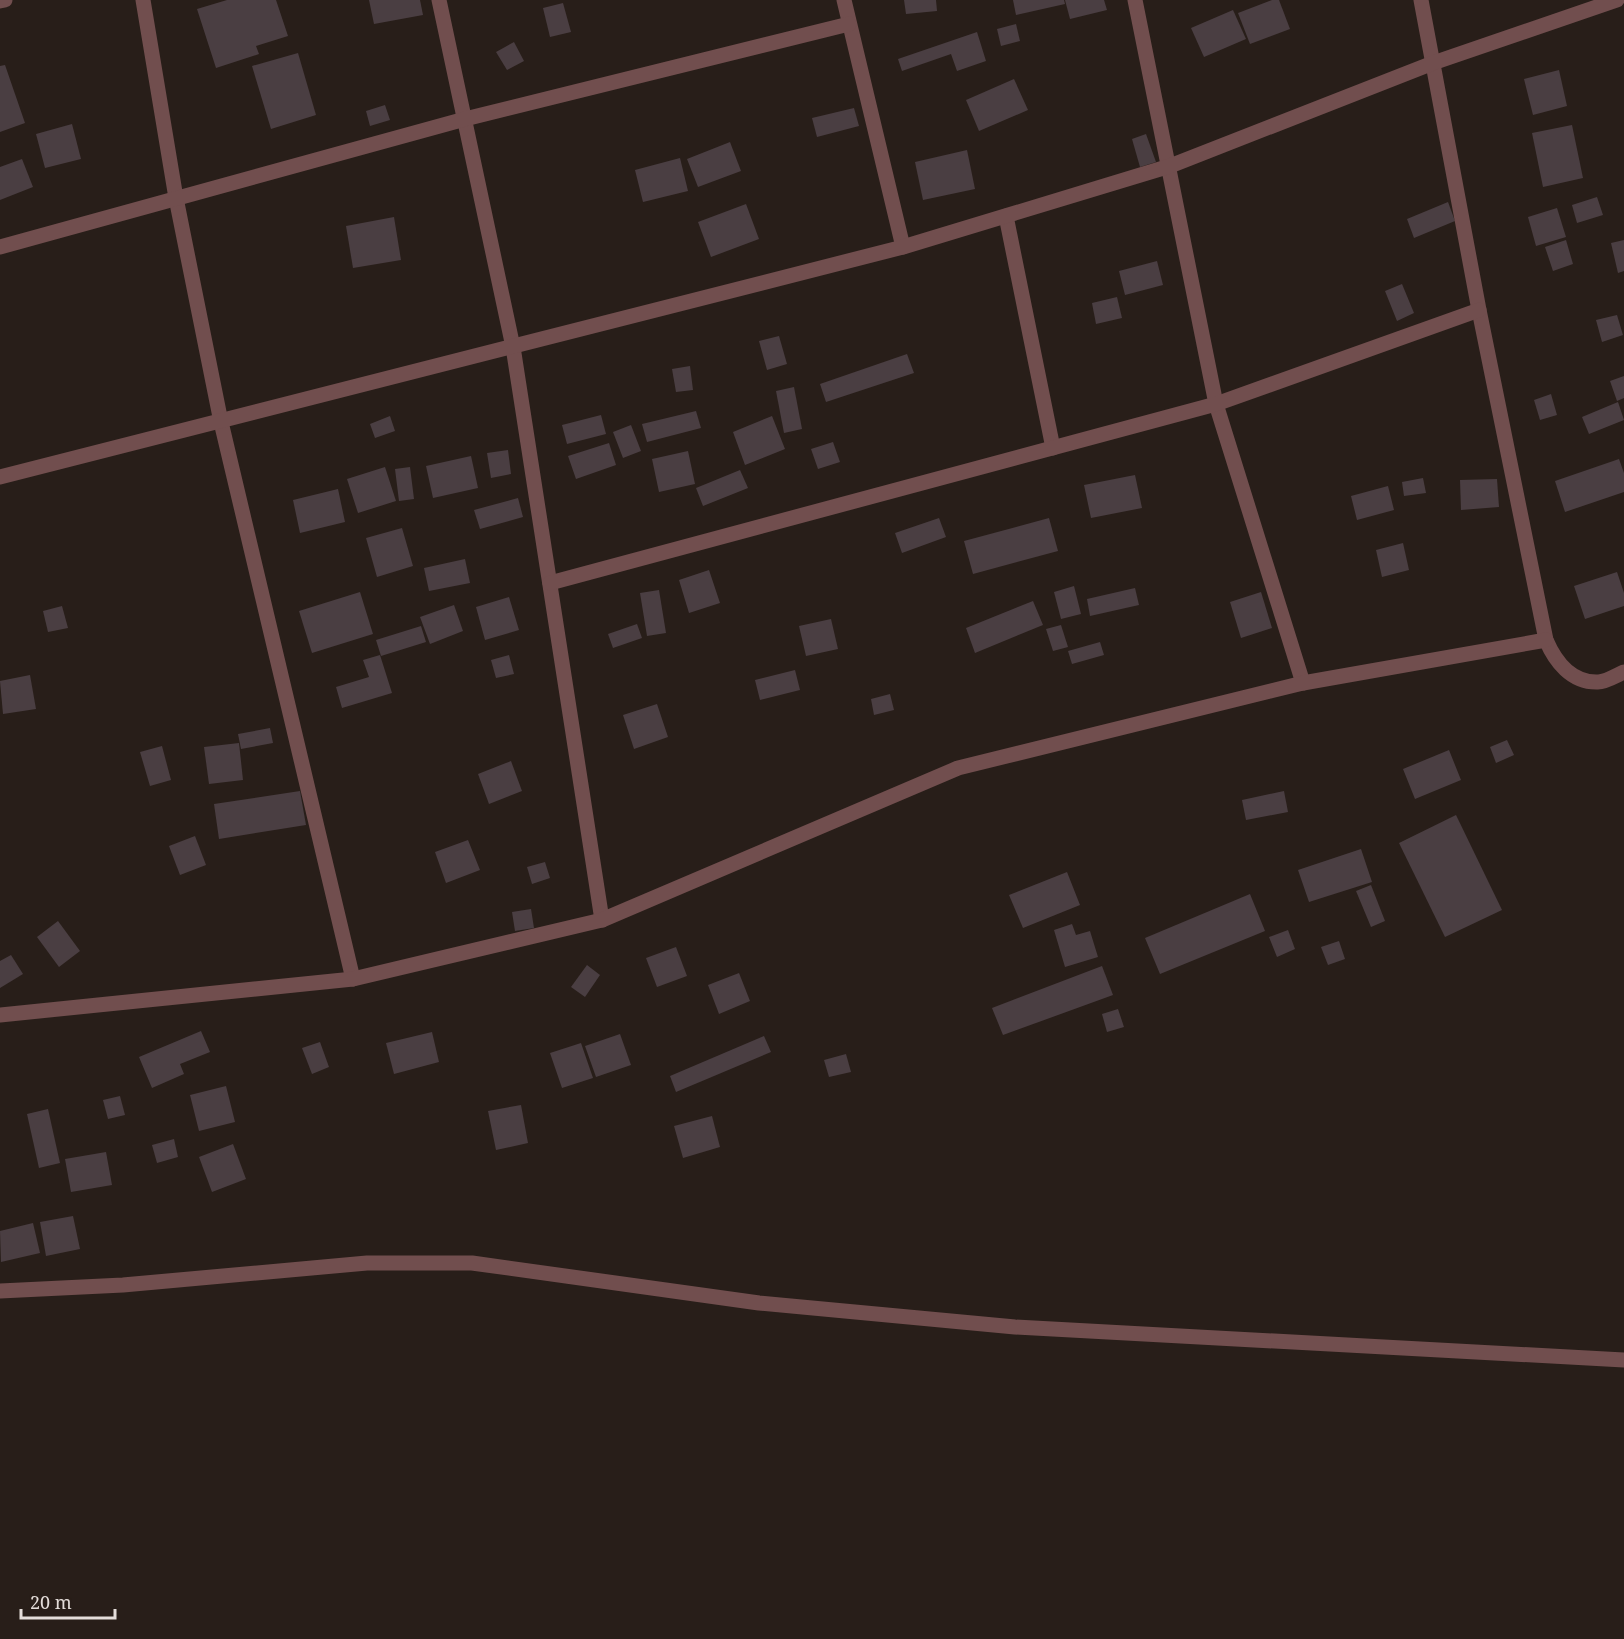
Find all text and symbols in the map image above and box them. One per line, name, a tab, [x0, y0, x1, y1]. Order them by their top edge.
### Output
scale bar	[21, 1582, 116, 1620]
text: 20 m	[30, 1590, 72, 1614]

